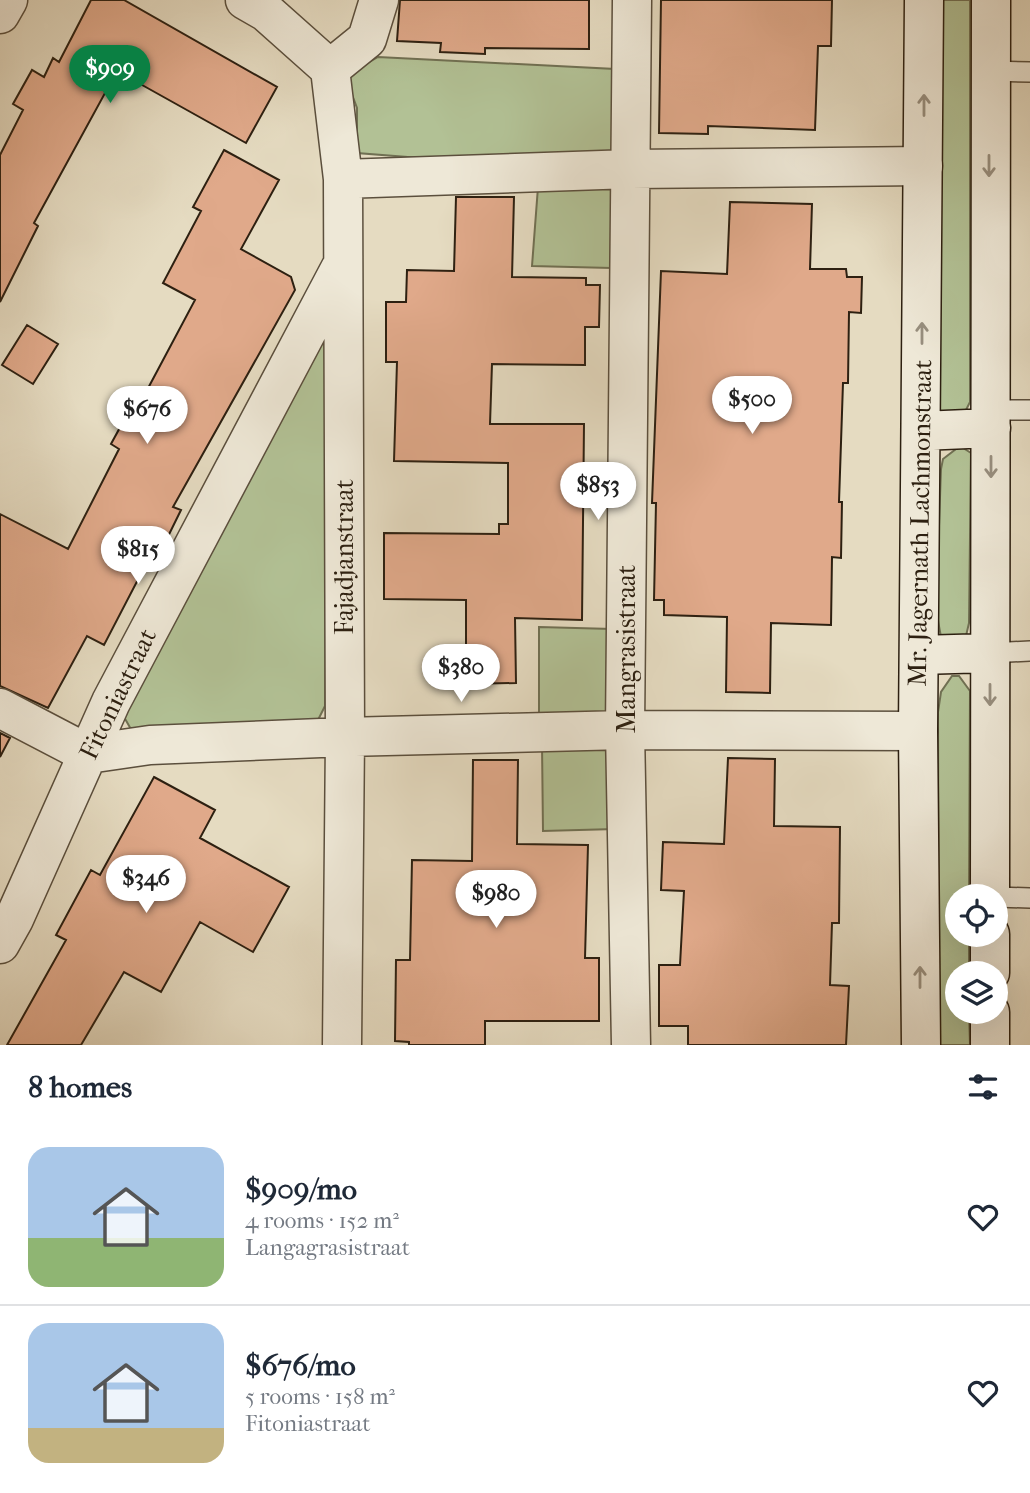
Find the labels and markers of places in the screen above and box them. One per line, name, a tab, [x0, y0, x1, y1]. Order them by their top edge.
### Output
pin: $909	[69, 46, 151, 105]
pin: $500	[711, 376, 793, 436]
pin: $676	[106, 386, 188, 446]
pin: $853	[557, 462, 639, 522]
pin: $815	[97, 526, 179, 586]
pin: $380	[420, 644, 502, 704]
pin: $346	[105, 856, 187, 915]
pin: $980	[455, 870, 537, 930]

